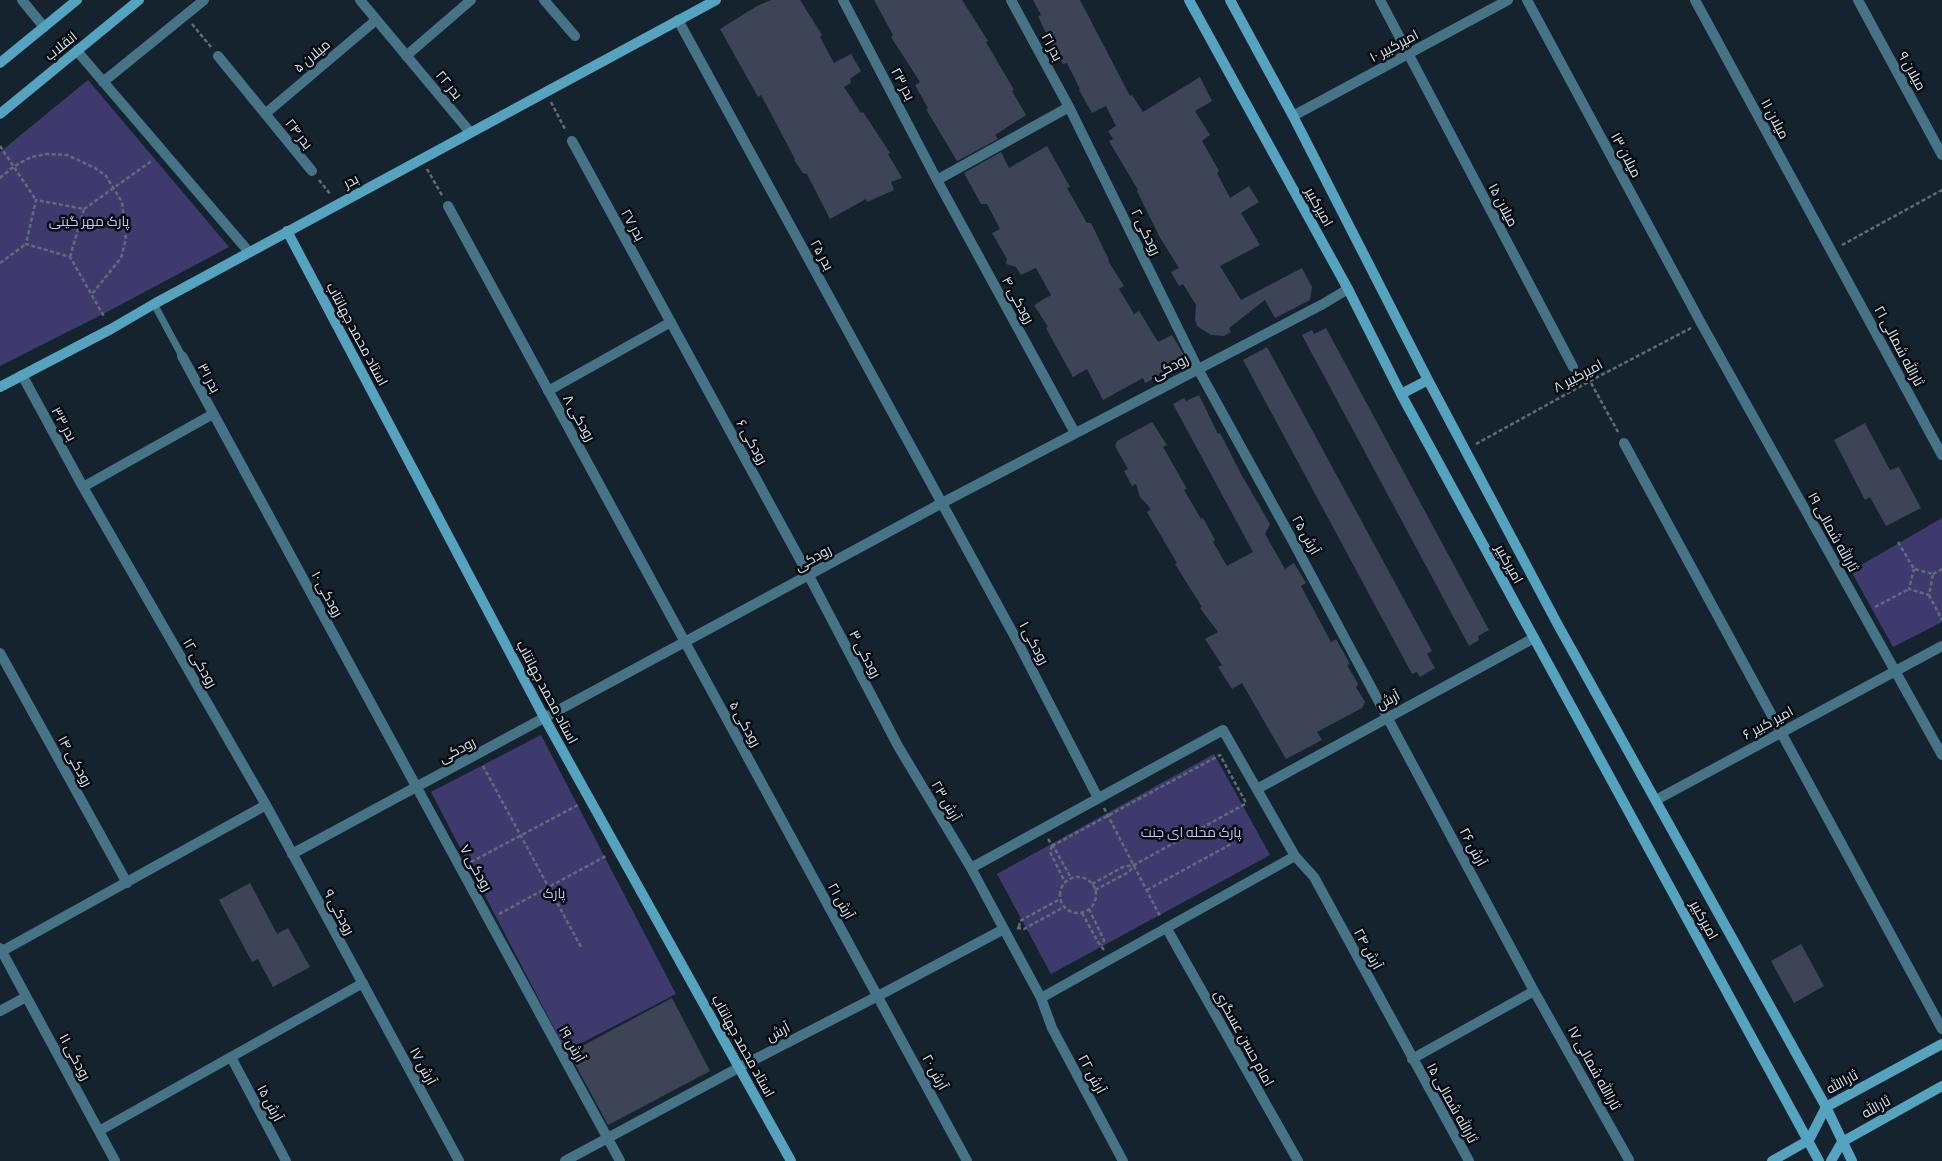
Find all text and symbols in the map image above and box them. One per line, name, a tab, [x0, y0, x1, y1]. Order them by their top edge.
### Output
street label: امیرکبیر ۱۰	[1367, 26, 1421, 66]
street label: انقلاب	[41, 28, 81, 64]
street label: بدر ۲۱	[1038, 30, 1066, 64]
street label: میلان ۵	[290, 36, 334, 76]
street label: میلان ۹	[1894, 49, 1930, 93]
street label: بدر ۲۳	[887, 65, 919, 103]
street label: بدر ۲۲	[432, 67, 466, 103]
street label: میلان ۱۱	[1757, 96, 1793, 142]
street label: بدر ۲۴	[282, 115, 316, 153]
street label: میلان ۱۳	[1607, 130, 1645, 180]
street label: بدر	[340, 170, 362, 192]
street label: میلان ۱۵	[1485, 180, 1521, 230]
street label: امیرکبیر	[1301, 184, 1337, 230]
street label: بدر ۲۷	[617, 206, 649, 244]
street label: رودکی ۲	[1128, 206, 1164, 258]
park label: پارک مهر گیتی	[49, 213, 129, 229]
street label: بدر ۲۵	[807, 237, 837, 273]
street label: رودکی ۴	[998, 273, 1038, 327]
street label: استاد محمد جهانتاب	[323, 280, 391, 388]
street label: ثارالله شمالی ۲۱	[1871, 303, 1927, 389]
street label: رودکی	[1149, 350, 1191, 384]
street label: امیرکبیر ۸	[1550, 356, 1606, 396]
street label: بدر ۳۱	[194, 360, 224, 396]
street label: رودکی ۸	[559, 392, 599, 444]
street label: بدر ۳۳	[48, 404, 80, 444]
street label: رودکی ۶	[733, 417, 771, 467]
street label: ثارالله شمالی ۱۹	[1804, 489, 1862, 575]
street label: آرش ۲۵	[1288, 512, 1324, 558]
street label: رودکی	[792, 541, 834, 575]
street label: امیرکبیر	[1491, 541, 1527, 587]
street label: رودکی ۱۰	[308, 568, 346, 620]
street label: رودکی ۱	[1016, 619, 1052, 667]
street label: رودکی ۳	[846, 627, 884, 681]
street label: رودکی ۱۲	[179, 636, 221, 690]
street label: استاد محمد جهانتاب	[513, 638, 581, 746]
street label: آرش	[1373, 687, 1403, 713]
street label: رودکی ۵	[726, 698, 764, 750]
street label: امیر کبیر ۶	[1740, 703, 1796, 743]
street label: رودکی ۱۴	[54, 733, 96, 789]
street label: رودکی	[436, 733, 478, 767]
street label: آرش ۲۳	[928, 778, 964, 824]
park label: پارک محله ای جنت	[1141, 824, 1241, 840]
street label: آرش ۲۶	[1456, 825, 1490, 869]
street label: رودکی ۷	[456, 842, 496, 894]
street label: آرش ۲۱	[824, 880, 858, 922]
park label: پارک	[543, 885, 565, 901]
street label: رودکی ۹	[320, 886, 358, 938]
street label: امیرکبیر	[1686, 897, 1722, 943]
street label: آرش ۲۴	[1350, 926, 1386, 972]
street label: امام حسن عسگری	[1211, 987, 1277, 1089]
street label: استاد محمد جهانتاب	[708, 992, 778, 1100]
street label: آرش	[763, 1019, 793, 1045]
street label: آرش ۱۹	[555, 1023, 589, 1065]
street label: ثاراالله شمالی ۱۷	[1564, 1023, 1624, 1113]
street label: رودکی ۱۱	[56, 1031, 94, 1083]
street label: آرش ۱۷	[406, 1044, 440, 1088]
street label: آرش ۲۰	[919, 1051, 951, 1093]
street label: آرش ۲۲	[1075, 1052, 1109, 1096]
street label: ثارالله شمالی ۱۵	[1423, 1060, 1481, 1146]
street label: ثاراالله	[1823, 1066, 1861, 1098]
street label: آرش ۱۵	[253, 1082, 287, 1124]
street label: ثارالله	[1859, 1092, 1893, 1122]

